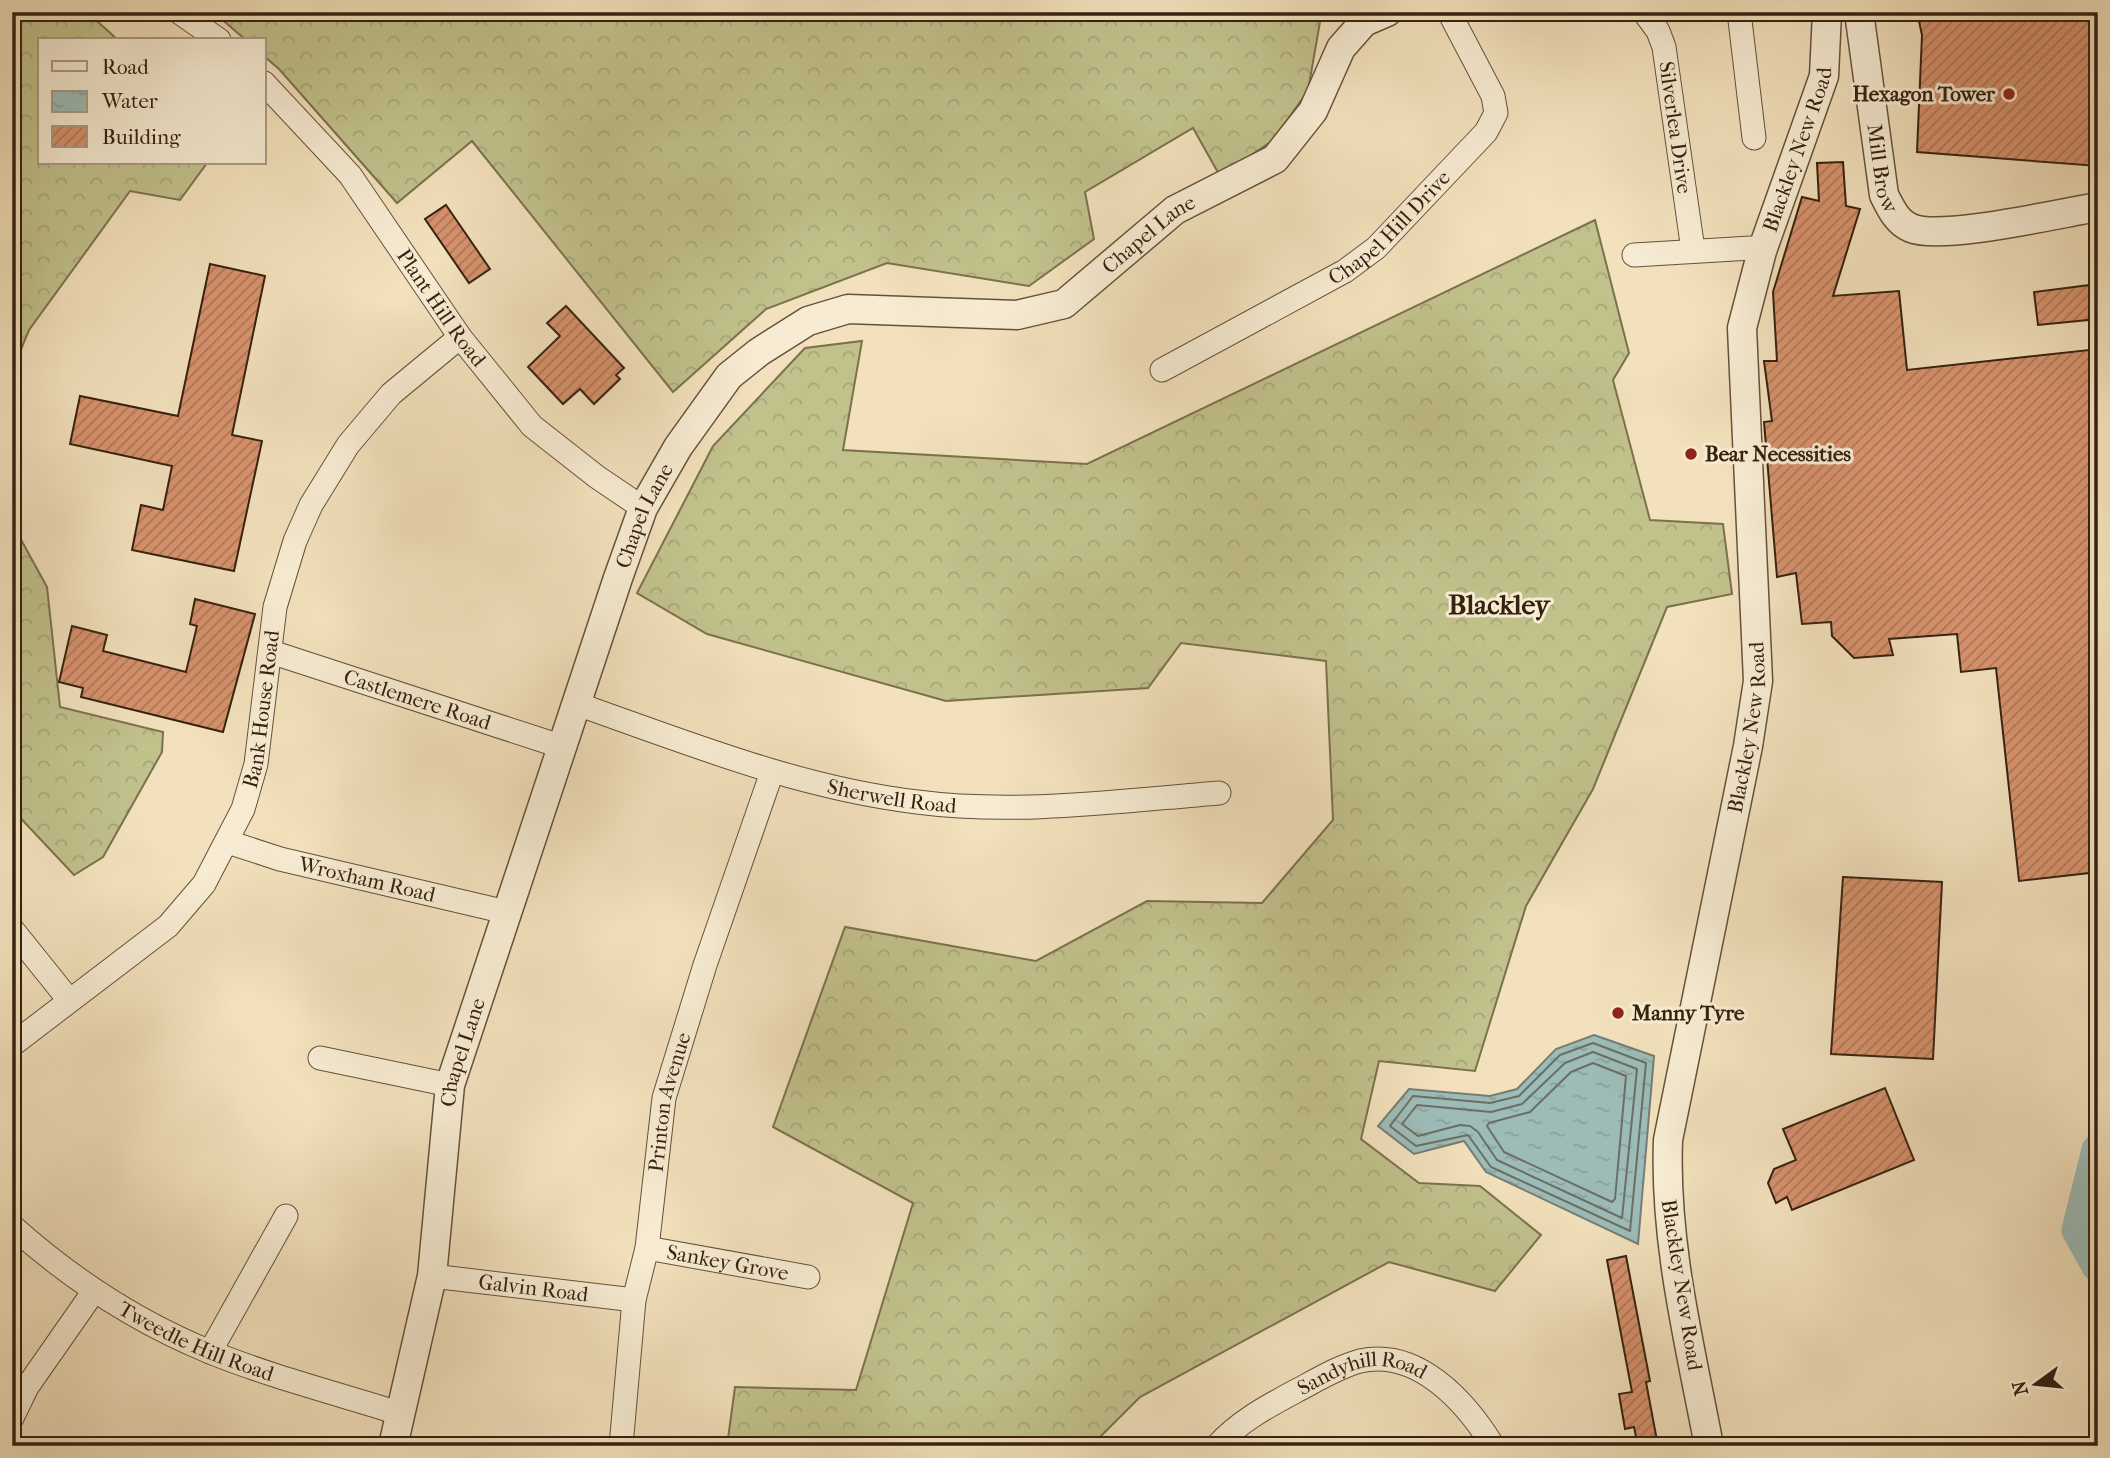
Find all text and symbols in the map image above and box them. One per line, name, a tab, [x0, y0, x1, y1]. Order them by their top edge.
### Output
legend	[38, 38, 266, 164]
text: Road	[102, 55, 149, 79]
street label: Silverlea Drive	[1654, 60, 1697, 195]
street label: Blackley New Road	[1758, 66, 1836, 235]
place label: Hexagon Tower	[1852, 82, 1996, 106]
marker: Hexagon Tower	[2001, 86, 2017, 102]
text: Water	[101, 89, 158, 113]
street label: Mill Brow	[1862, 122, 1904, 218]
text: Building	[102, 125, 181, 149]
street label: Chapel Hill Drive	[1324, 165, 1455, 290]
street label: Chapel Lane	[1097, 190, 1199, 278]
street label: Plant Hill Road	[392, 244, 491, 372]
place label: Bear Necessities	[1705, 442, 1851, 466]
marker: Bear Necessities	[1683, 446, 1699, 462]
street label: Chapel Lane	[611, 459, 678, 571]
district label: Blackley	[1448, 588, 1552, 621]
street label: Bank House Road	[238, 628, 284, 791]
street label: Blackley New Road	[1723, 641, 1770, 815]
street label: Castlemere Road	[341, 664, 495, 735]
street label: Sherwell Road	[825, 774, 958, 818]
street label: Wroxham Road	[295, 852, 438, 907]
street label: Chapel Lane	[436, 995, 490, 1108]
place label: Manny Tyre	[1631, 1001, 1745, 1025]
marker: Manny Tyre	[1610, 1005, 1626, 1021]
street label: Printon Avenue	[644, 1029, 696, 1173]
street label: Blackley New Road	[1657, 1198, 1707, 1373]
street label: Sankey Grove	[665, 1240, 791, 1285]
street label: Galvin Road	[477, 1270, 590, 1307]
street label: Tweedle Hill Road	[114, 1296, 277, 1386]
street label: Sandyhill Road	[1293, 1347, 1432, 1400]
north arrow	[2002, 1350, 2072, 1420]
text: N	[2008, 1378, 2033, 1398]

